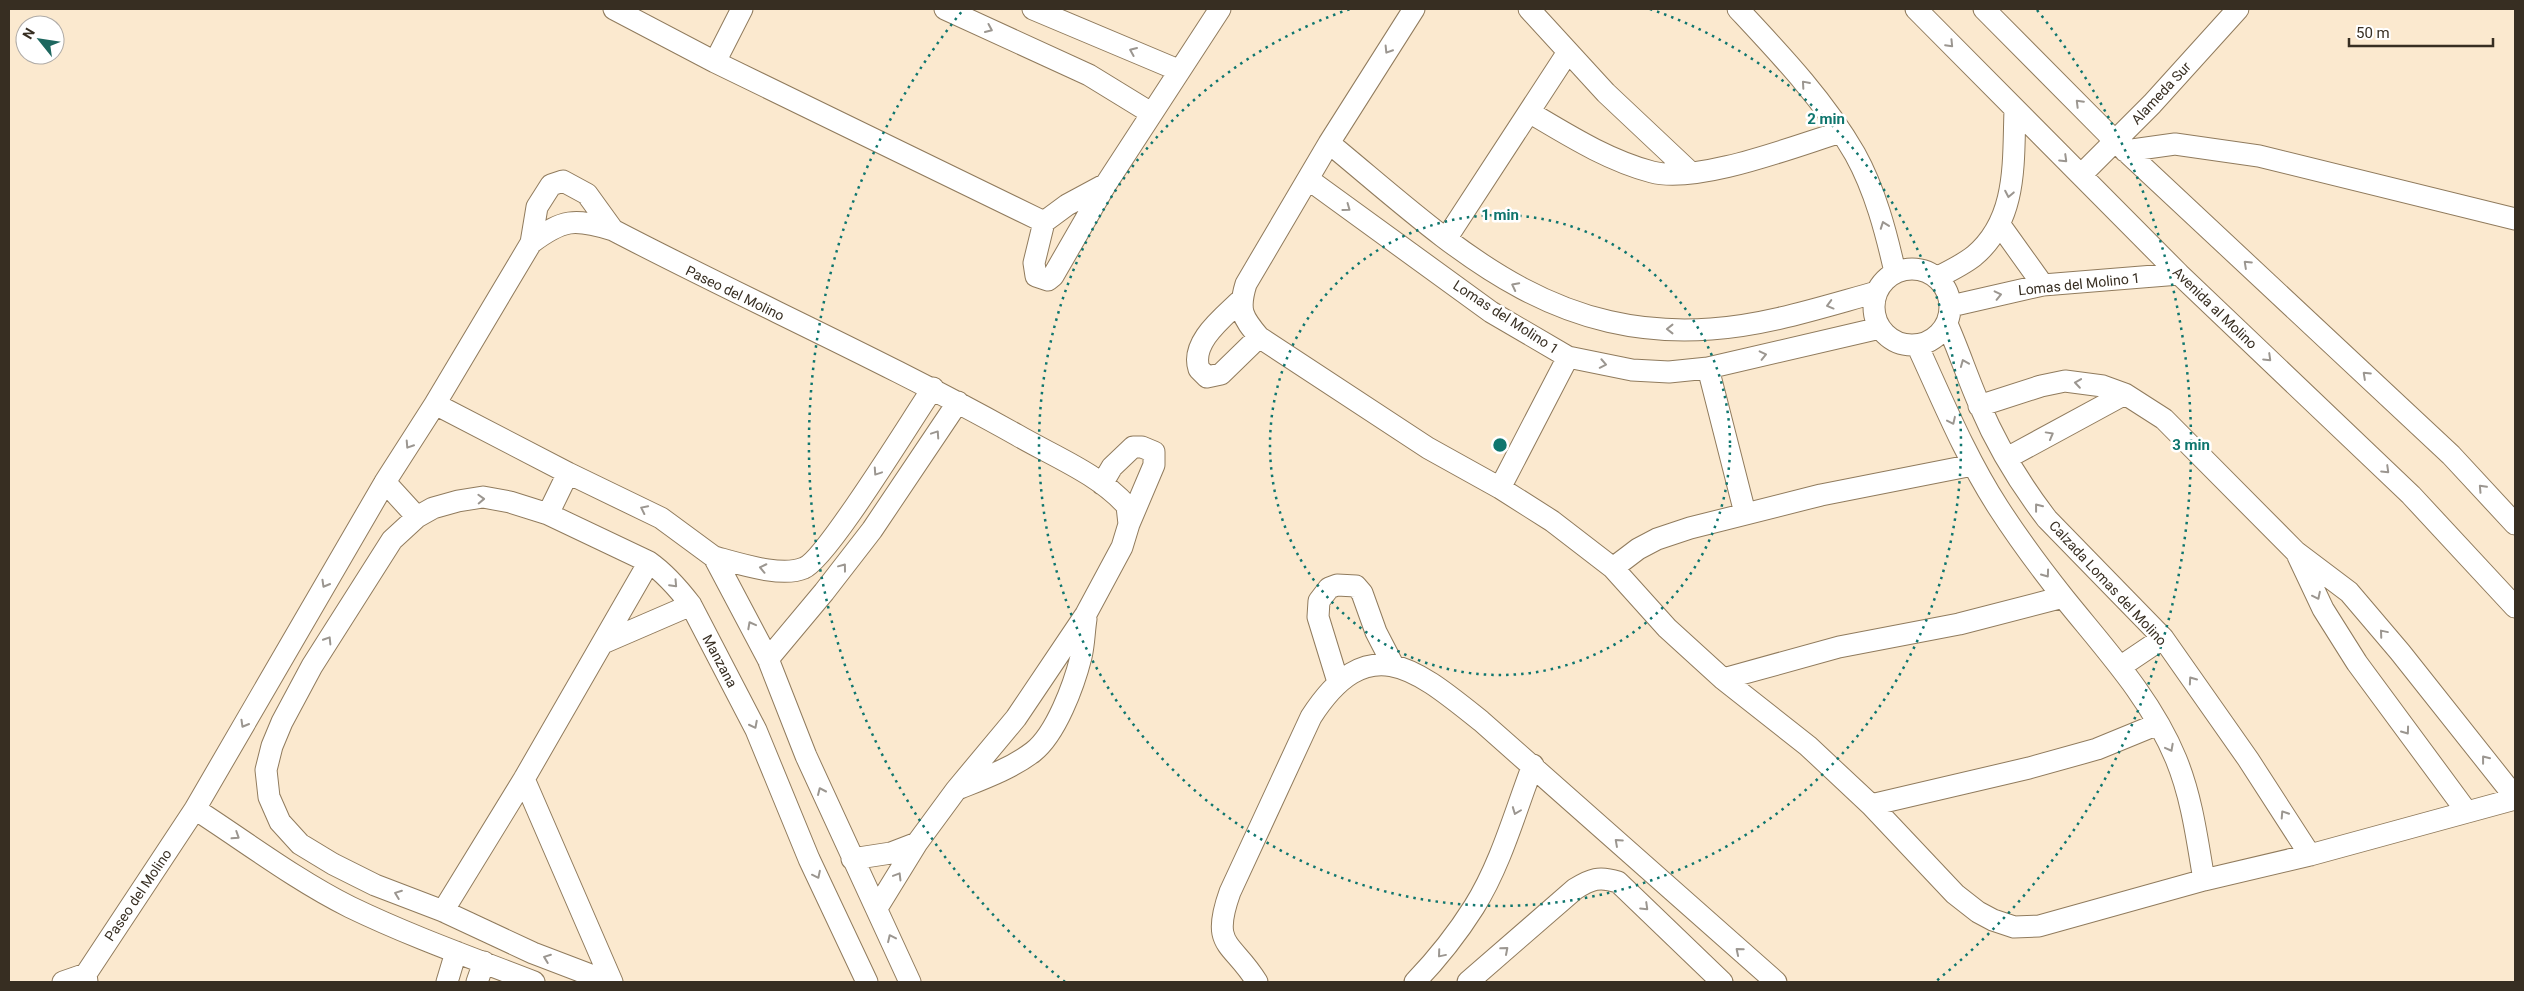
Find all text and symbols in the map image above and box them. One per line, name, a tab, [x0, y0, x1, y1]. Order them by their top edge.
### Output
north arrow	[15, 15, 65, 65]
scale bar	[2349, 15, 2493, 47]
one-way arrow	[984, 23, 993, 34]
text: 50 m	[2356, 24, 2390, 42]
text: N	[19, 25, 38, 42]
one-way arrow	[1944, 38, 1953, 47]
one-way arrow	[1384, 44, 1394, 53]
one-way arrow	[1129, 47, 1138, 58]
street label: Alameda Sur	[2128, 58, 2194, 128]
one-way arrow	[1802, 80, 1811, 89]
one-way arrow	[2076, 100, 2085, 109]
text: 2 min	[1807, 110, 1845, 128]
one-way arrow	[2059, 153, 2068, 162]
one-way arrow	[2005, 189, 2015, 198]
one-way arrow	[1341, 202, 1350, 210]
text: 1 min	[1481, 206, 1519, 224]
one-way arrow	[1880, 221, 1890, 230]
one-way arrow	[2244, 261, 2253, 270]
street label: Paseo del Molino	[683, 262, 787, 324]
street label: Avenida al Molino	[2170, 264, 2260, 352]
street label: Lomas del Molino 1	[2017, 270, 2141, 298]
street label: Lomas del Molino 1	[1450, 277, 1562, 357]
one-way arrow	[1512, 282, 1521, 292]
one-way arrow	[1994, 290, 2003, 301]
one-way arrow	[1826, 299, 1834, 309]
one-way arrow	[1666, 324, 1674, 334]
one-way arrow	[1759, 350, 1768, 361]
one-way arrow	[2262, 352, 2271, 361]
one-way arrow	[1599, 358, 1607, 368]
one-way arrow	[1960, 359, 1970, 367]
one-way arrow	[2362, 372, 2371, 381]
one-way arrow	[2074, 378, 2082, 389]
one-way arrow	[1946, 416, 1957, 425]
one-way arrow	[930, 430, 940, 439]
one-way arrow	[2045, 431, 2054, 441]
centre of rings	[1491, 436, 1509, 454]
text: 3 min	[2172, 436, 2210, 454]
one-way arrow	[406, 439, 415, 448]
one-way arrow	[2380, 464, 2389, 473]
one-way arrow	[873, 467, 883, 476]
one-way arrow	[2479, 485, 2488, 494]
one-way arrow	[477, 493, 485, 504]
one-way arrow	[2035, 504, 2043, 513]
one-way arrow	[640, 505, 649, 516]
street label: Calzada Lomas del Molino	[2046, 517, 2170, 649]
one-way arrow	[759, 563, 768, 574]
one-way arrow	[838, 564, 846, 573]
one-way arrow	[2040, 568, 2049, 577]
one-way arrow	[322, 578, 332, 587]
one-way arrow	[668, 579, 677, 588]
one-way arrow	[2311, 590, 2321, 599]
one-way arrow	[747, 622, 757, 631]
one-way arrow	[2380, 629, 2389, 638]
street label: Manzana	[699, 632, 741, 690]
one-way arrow	[321, 637, 331, 646]
one-way arrow	[2189, 676, 2198, 686]
one-way arrow	[240, 719, 250, 728]
one-way arrow	[748, 720, 758, 729]
one-way arrow	[2400, 725, 2409, 735]
one-way arrow	[2164, 743, 2174, 752]
one-way arrow	[2482, 756, 2490, 765]
one-way arrow	[817, 787, 828, 796]
one-way arrow	[1512, 806, 1522, 815]
one-way arrow	[2280, 810, 2290, 819]
one-way arrow	[231, 829, 240, 839]
one-way arrow	[1615, 839, 1624, 848]
street label: Paseo del Molino	[101, 846, 175, 944]
one-way arrow	[811, 870, 821, 879]
one-way arrow	[891, 872, 901, 881]
one-way arrow	[394, 889, 403, 900]
one-way arrow	[1639, 902, 1648, 911]
one-way arrow	[886, 934, 897, 943]
one-way arrow	[1736, 947, 1745, 956]
one-way arrow	[1437, 948, 1446, 957]
one-way arrow	[1499, 948, 1508, 956]
one-way arrow	[543, 954, 552, 964]

